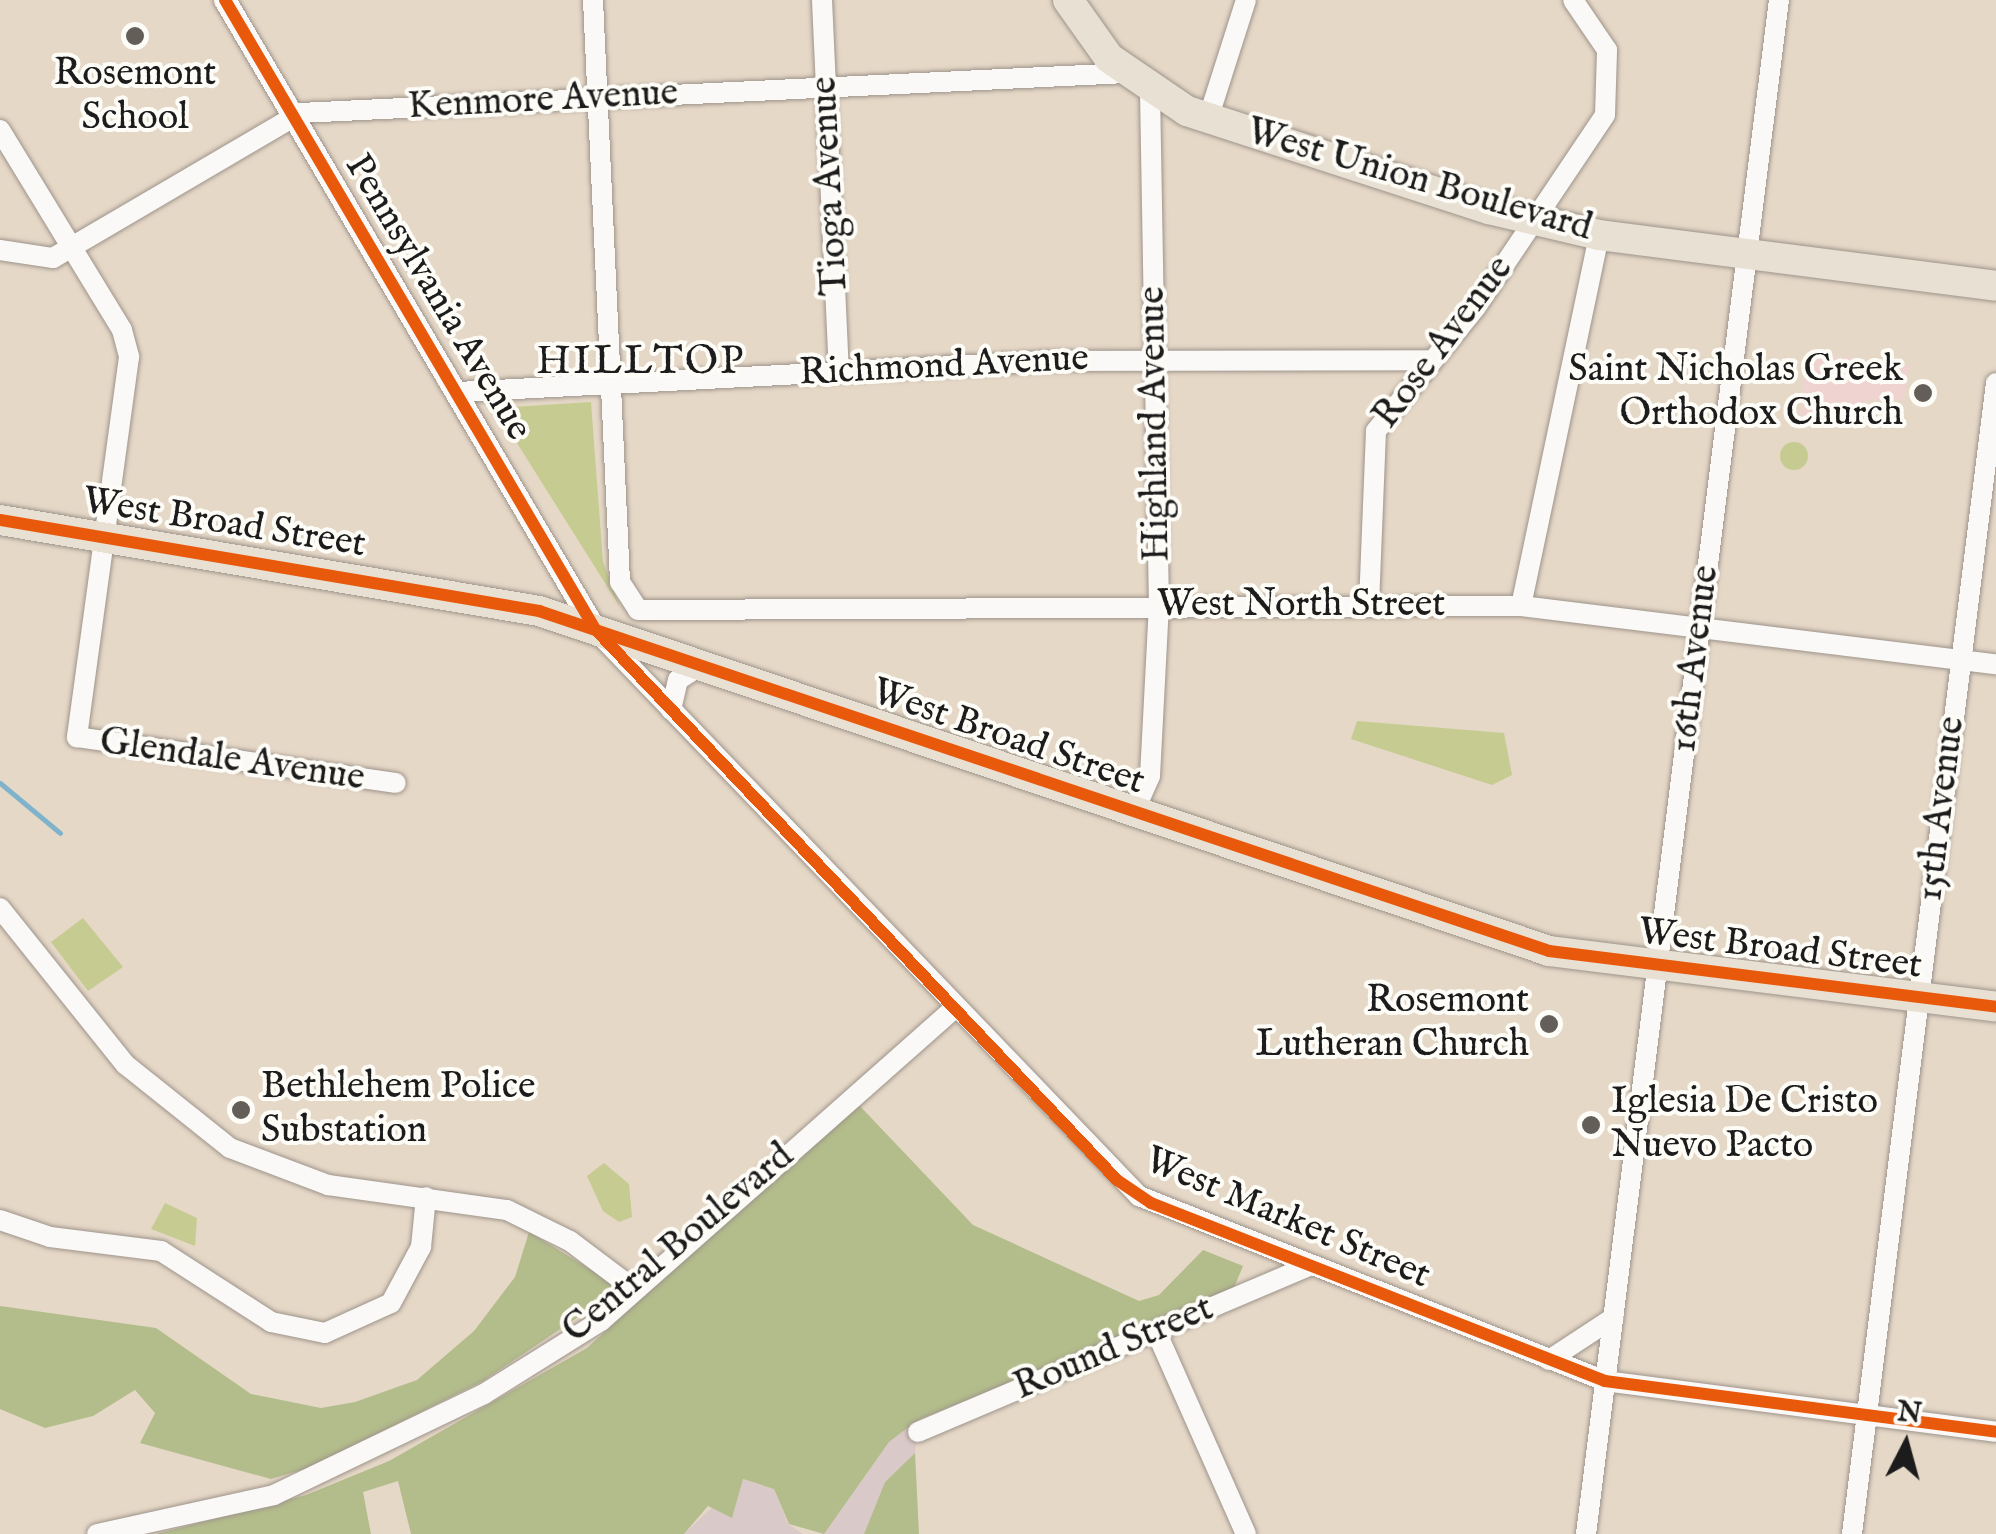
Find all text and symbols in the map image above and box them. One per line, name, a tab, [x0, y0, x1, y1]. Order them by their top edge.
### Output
marker: Rosemont School	[124, 25, 146, 47]
place label: Rosemont School	[54, 52, 216, 142]
street label: Kenmore Avenue	[407, 71, 679, 131]
street label: Tioga Avenue	[802, 75, 860, 297]
street label: West Union Boulevard	[1241, 110, 1597, 252]
street label: Pennsylvania Avenue	[334, 147, 540, 449]
street label: Rose Avenue	[1364, 248, 1524, 438]
street label: Highland Avenue	[1131, 286, 1181, 562]
street label: Richmond Avenue	[798, 337, 1090, 397]
district label: HILLTOP	[536, 339, 746, 387]
place label: Saint Nicholas Greek Orthodox Church	[1568, 348, 1903, 438]
marker: Saint Nicholas Greek Orthodox Church	[1912, 382, 1934, 404]
street label: West Broad Street	[79, 479, 369, 569]
street label: 16th Avenue	[1662, 563, 1730, 755]
street label: West North Street	[1157, 583, 1445, 629]
street label: West Broad Street	[866, 670, 1150, 806]
street label: 15th Avenue	[1908, 714, 1976, 904]
street label: Glendale Avenue	[97, 720, 367, 802]
street label: West Broad Street	[1636, 910, 1924, 990]
place label: Rosemont Lutheran Church	[1255, 979, 1529, 1068]
marker: Rosemont Lutheran Church	[1538, 1013, 1560, 1035]
place label: Bethlehem Police Substation	[261, 1065, 535, 1154]
place label: Iglesia De Cristo Nuevo Pacto	[1611, 1080, 1878, 1170]
marker: Bethlehem Police Substation	[230, 1099, 252, 1121]
marker: Iglesia De Cristo Nuevo Pacto	[1580, 1114, 1602, 1136]
street label: Central Boulevard	[554, 1134, 804, 1354]
street label: West Market Street	[1137, 1138, 1437, 1300]
street label: Round Street	[1008, 1287, 1220, 1411]
north arrow	[1856, 1394, 1956, 1494]
text: N	[1895, 1395, 1923, 1432]

